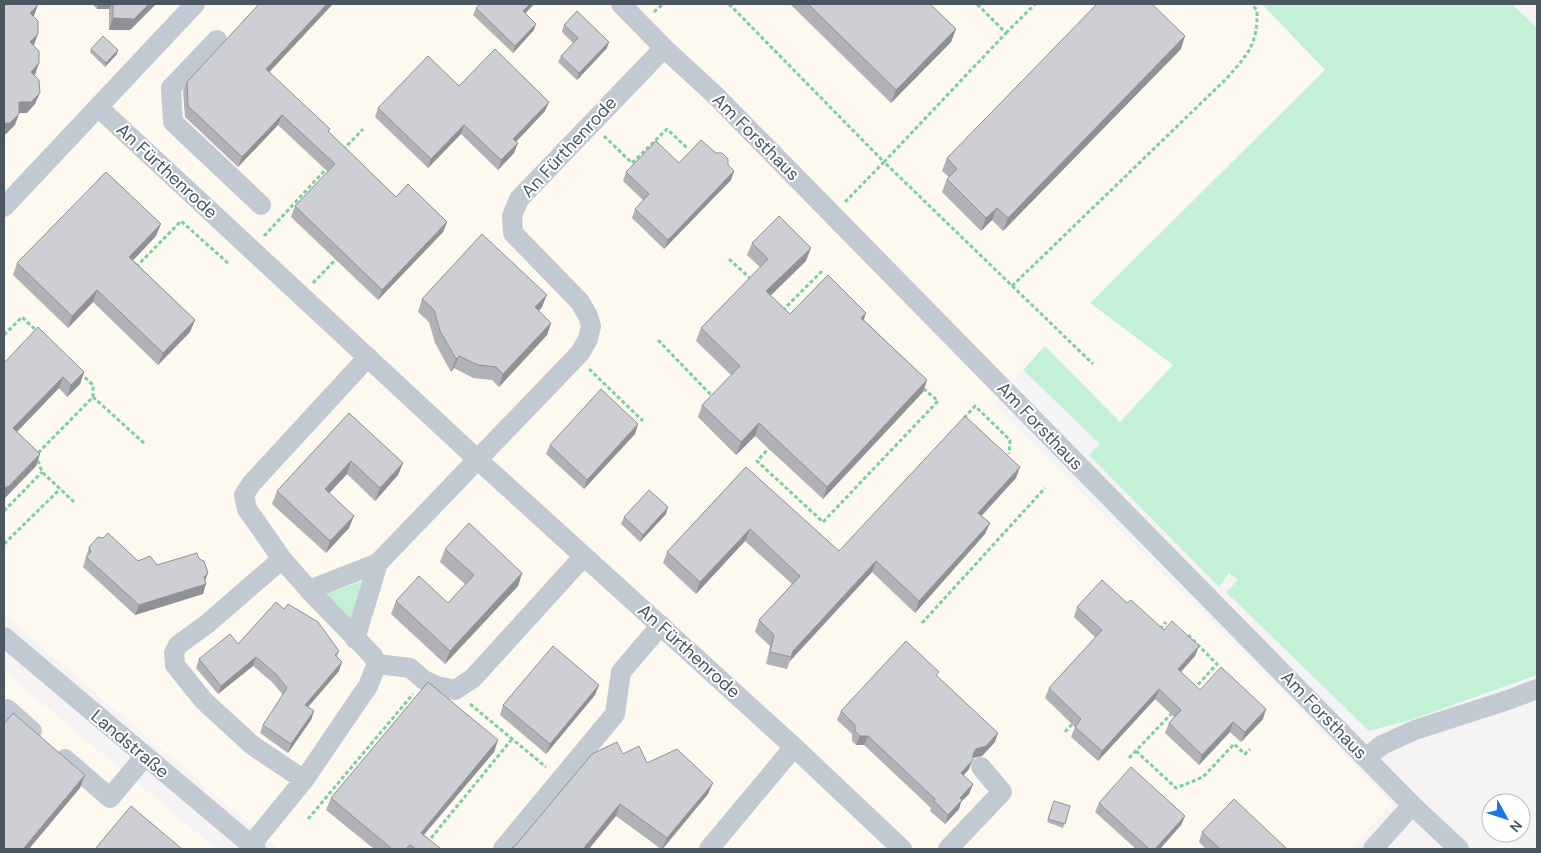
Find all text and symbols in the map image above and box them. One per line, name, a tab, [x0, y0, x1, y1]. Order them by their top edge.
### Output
street label: Am Forsthaus	[707, 88, 805, 186]
street label: An Fürthenrode	[516, 91, 622, 203]
street label: An Fürthenrode	[111, 118, 223, 224]
street label: Am Forsthaus	[992, 376, 1088, 476]
street label: An Fürthenrode	[633, 599, 745, 703]
street label: Am Forsthaus	[1276, 665, 1372, 765]
street label: Landstraße	[86, 704, 174, 784]
north arrow	[1481, 793, 1531, 843]
text: N	[1506, 817, 1526, 836]

